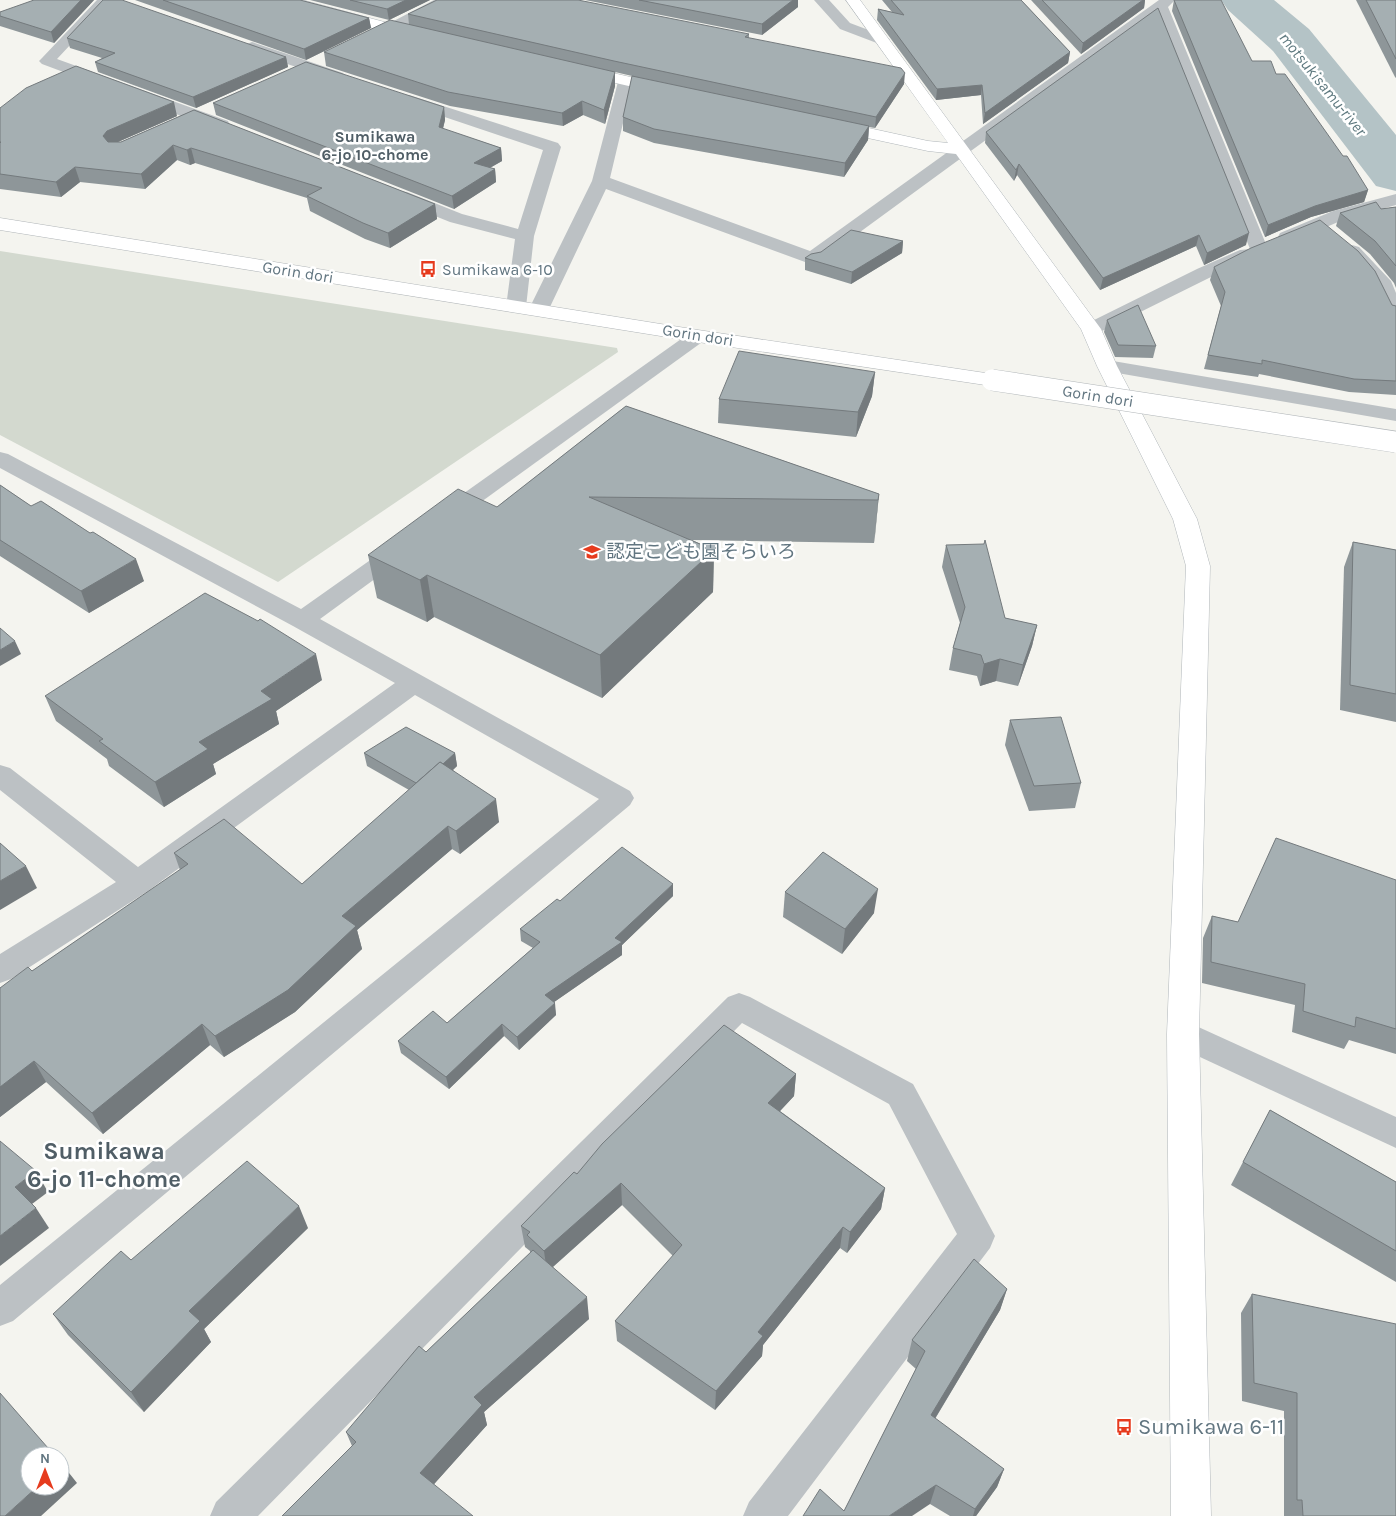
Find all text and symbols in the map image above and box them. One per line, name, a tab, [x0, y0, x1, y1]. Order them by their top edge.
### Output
water label: motsukisamu-river	[1275, 28, 1371, 140]
district label: Sumikawa 6-jo 10-chome	[321, 127, 429, 164]
street label: Gorin dori	[261, 257, 335, 287]
bus stop icon: Sumikawa 6-10	[418, 259, 438, 279]
place label: Sumikawa 6-10	[442, 260, 553, 279]
street label: Gorin dori	[661, 320, 735, 350]
street label: Gorin dori	[1061, 381, 1135, 411]
place label: 認定こども園そらいろ	[606, 541, 796, 563]
school or university icon: 認定こども園そらいろ	[582, 542, 602, 562]
district label: Sumikawa 6-jo 11-chome	[27, 1137, 181, 1193]
place label: Sumikawa 6-11	[1138, 1414, 1284, 1440]
bus stop icon: Sumikawa 6-11	[1114, 1417, 1134, 1437]
north arrow	[20, 1446, 70, 1496]
text: N	[40, 1450, 50, 1467]

